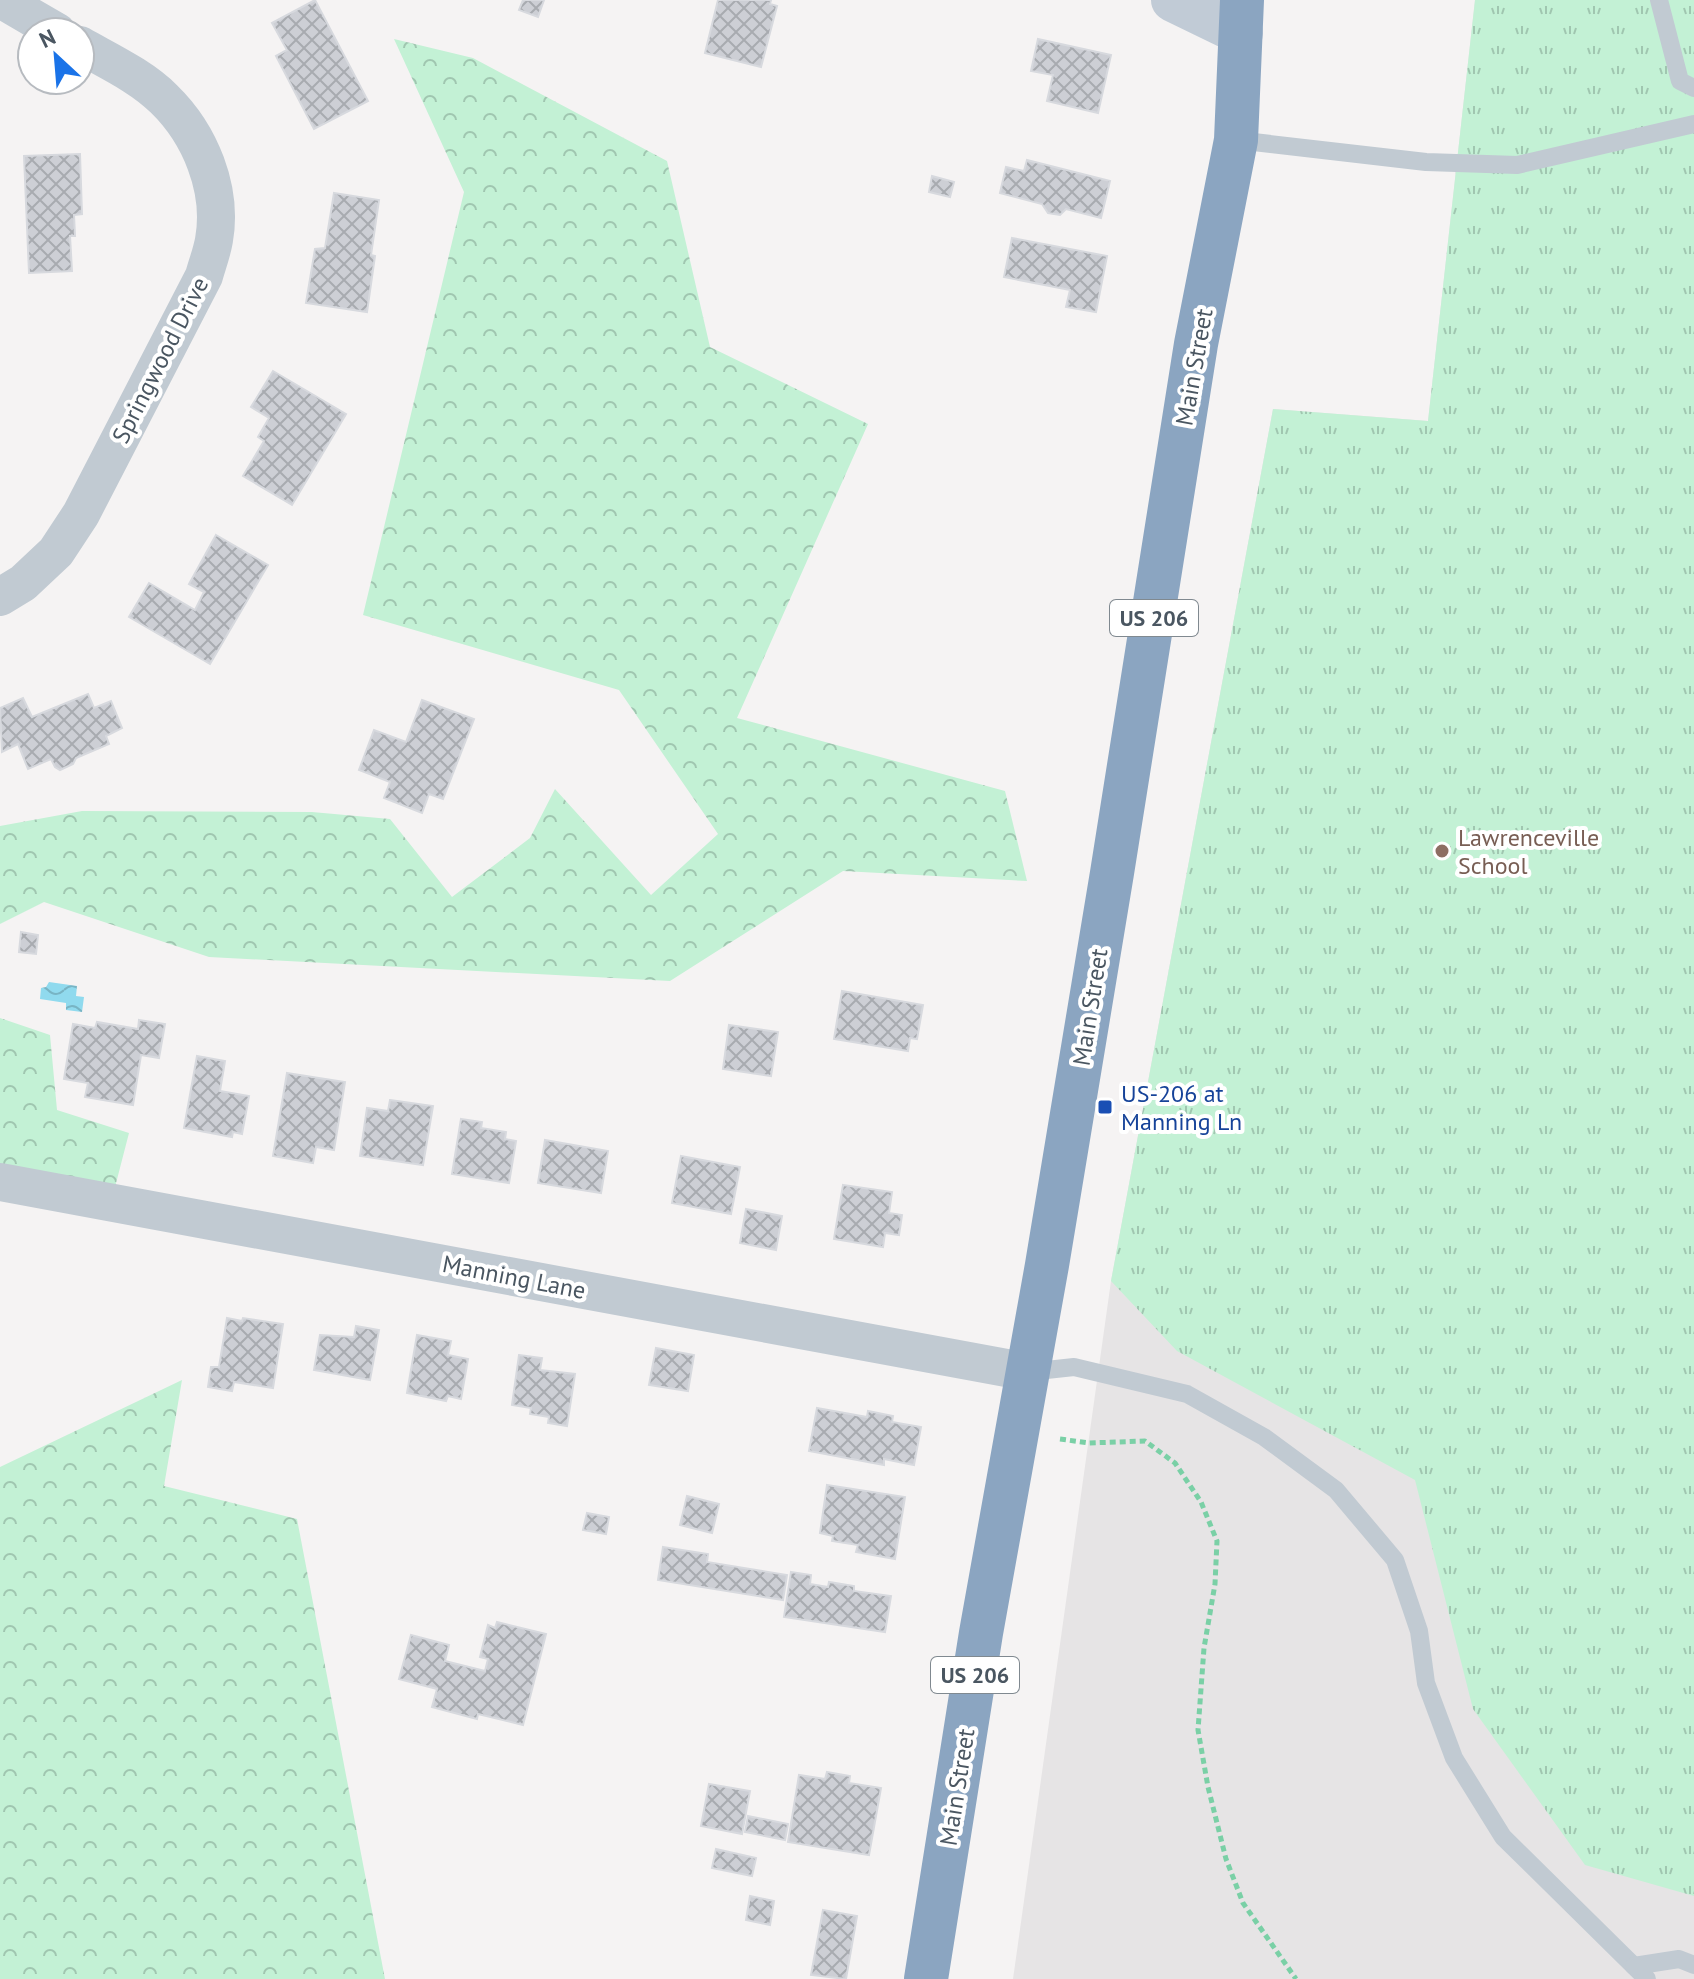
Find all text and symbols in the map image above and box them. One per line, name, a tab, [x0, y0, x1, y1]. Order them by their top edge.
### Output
north arrow	[16, 16, 96, 96]
text: N	[35, 22, 60, 54]
street label: Springwood Drive	[105, 272, 215, 448]
street label: Main Street	[1168, 306, 1220, 428]
road number: US 206	[1110, 600, 1198, 636]
place label: Lawrenceville School	[1458, 822, 1599, 881]
marker: Lawrenceville School	[1433, 842, 1451, 860]
street label: Main Street	[1065, 946, 1115, 1068]
place label: US-206 at Manning Ln	[1121, 1078, 1242, 1137]
marker: US-206 at Manning Ln	[1096, 1098, 1114, 1116]
street label: Manning Lane	[440, 1248, 588, 1306]
road number: US 206	[931, 1657, 1019, 1693]
street label: Main Street	[932, 1726, 982, 1848]

